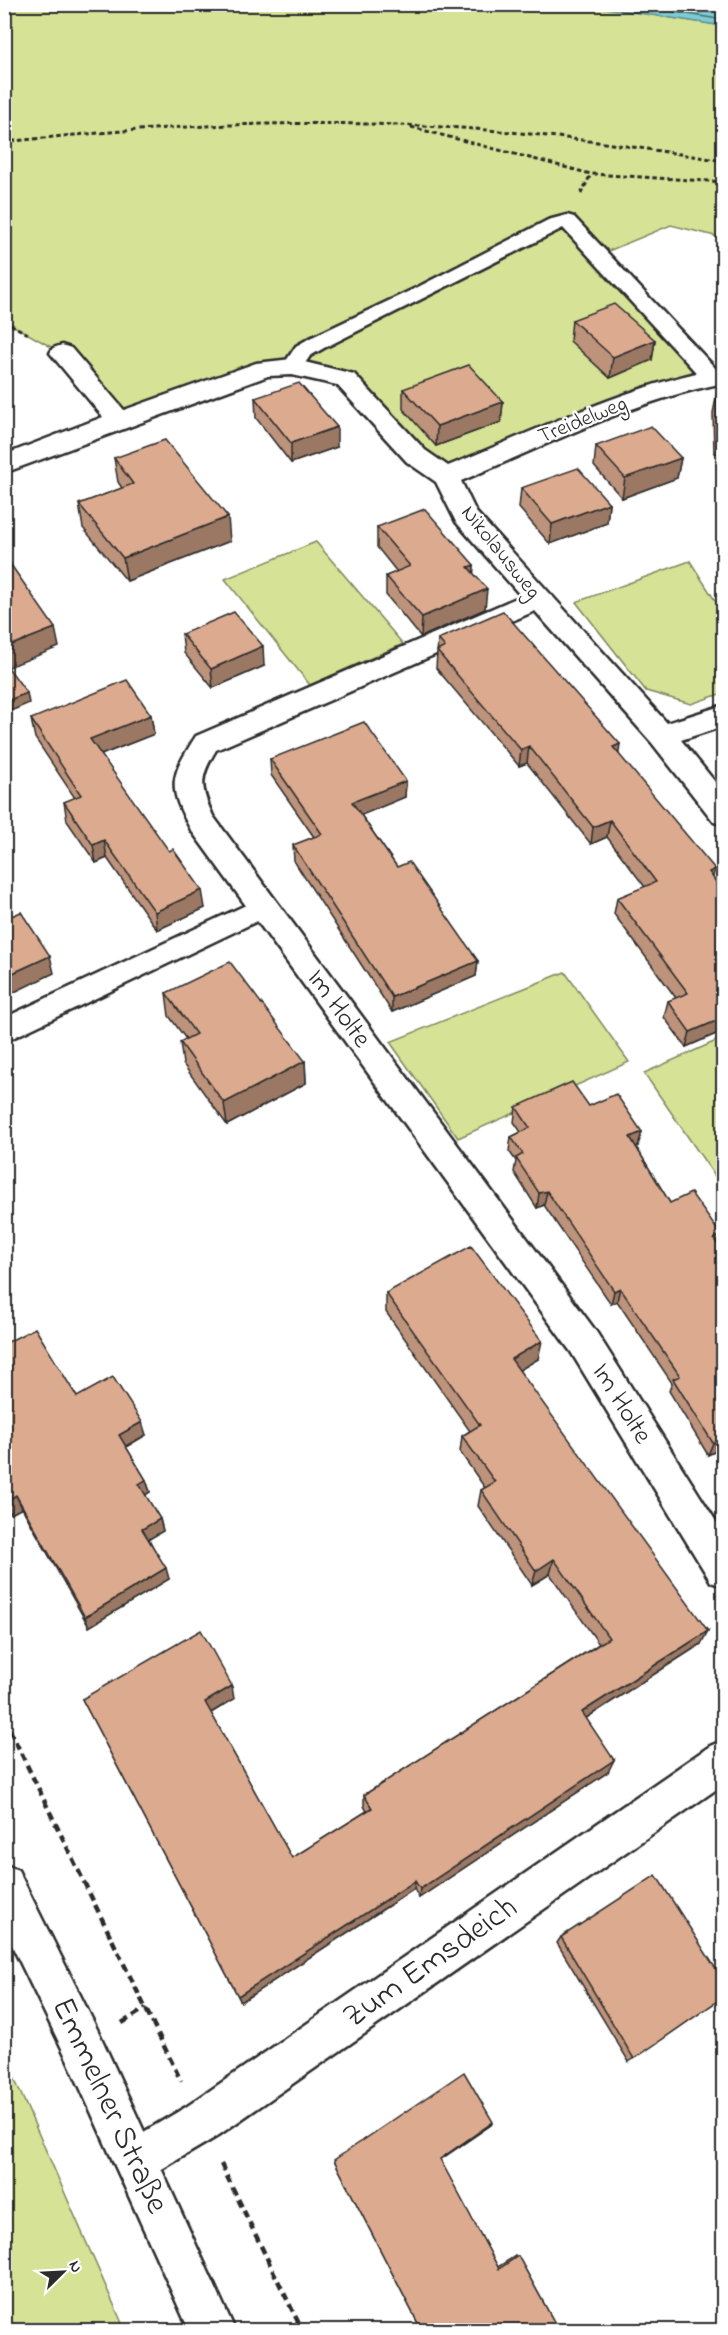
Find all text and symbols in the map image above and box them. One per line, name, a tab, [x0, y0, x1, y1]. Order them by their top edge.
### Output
street label: Treidelweg	[534, 389, 633, 454]
street label: Nikolausweg	[451, 499, 548, 608]
street label: Im Holte	[296, 962, 380, 1057]
street label: Im Holte	[581, 1356, 662, 1453]
street label: Zum Emsdeich	[334, 1885, 528, 2041]
street label: Emmelner Straße	[38, 1990, 180, 2222]
north arrow	[33, 2242, 93, 2302]
text: N	[62, 2257, 88, 2277]

